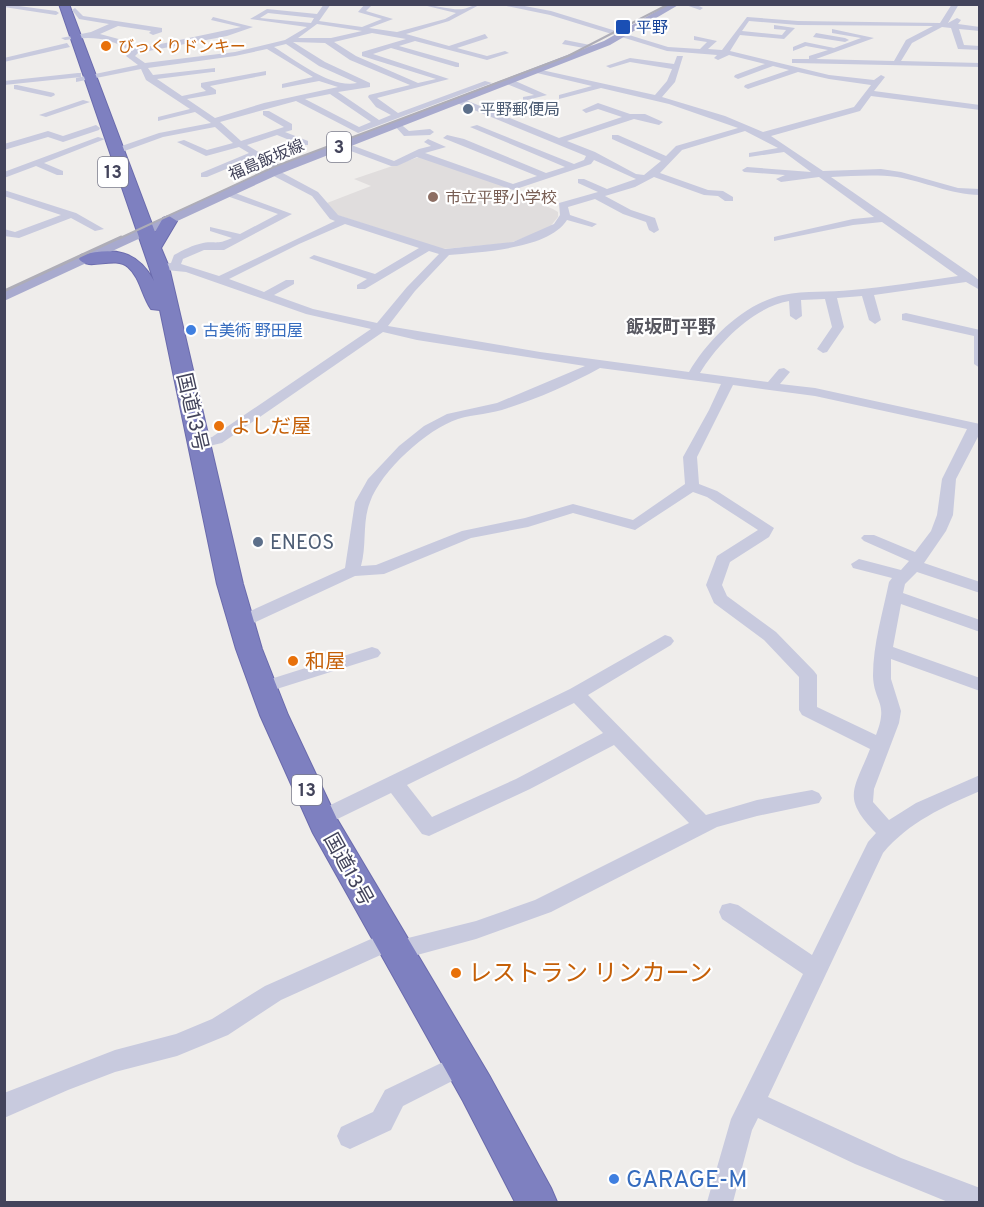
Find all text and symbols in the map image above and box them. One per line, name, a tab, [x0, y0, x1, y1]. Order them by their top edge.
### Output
marker: 平野	[614, 18, 632, 36]
place label: 平野	[636, 19, 668, 39]
place label: びっくりドンキー	[118, 38, 246, 58]
marker: びっくりドンキー	[99, 39, 113, 53]
place label: 平野郵便局	[480, 101, 560, 121]
marker: 平野郵便局	[461, 102, 475, 116]
road number: 3	[327, 132, 351, 162]
street label: 福島飯坂線	[226, 136, 308, 186]
road number: 13	[98, 157, 128, 187]
place label: 市立平野小学校	[445, 189, 557, 209]
marker: 市立平野小学校	[426, 190, 440, 204]
district label: 飯坂町平野	[626, 317, 716, 340]
place label: 古美術 野田屋	[203, 322, 303, 342]
marker: 古美術 野田屋	[184, 323, 198, 337]
street label: 国道13号	[169, 371, 213, 454]
place label: よしだ屋	[231, 415, 311, 441]
marker: よしだ屋	[212, 419, 226, 433]
place label: ENEOS	[270, 531, 334, 557]
marker: ENEOS	[251, 535, 265, 549]
place label: 和屋	[305, 650, 345, 676]
marker: 和屋	[286, 654, 300, 668]
road number: 13	[292, 775, 322, 805]
street label: 国道13号	[317, 829, 378, 911]
place label: レストラン リンカーン	[468, 960, 712, 990]
marker: レストラン リンカーン	[449, 966, 463, 980]
place label: GARAGE-M	[626, 1166, 747, 1196]
marker: GARAGE-M	[607, 1172, 621, 1186]

